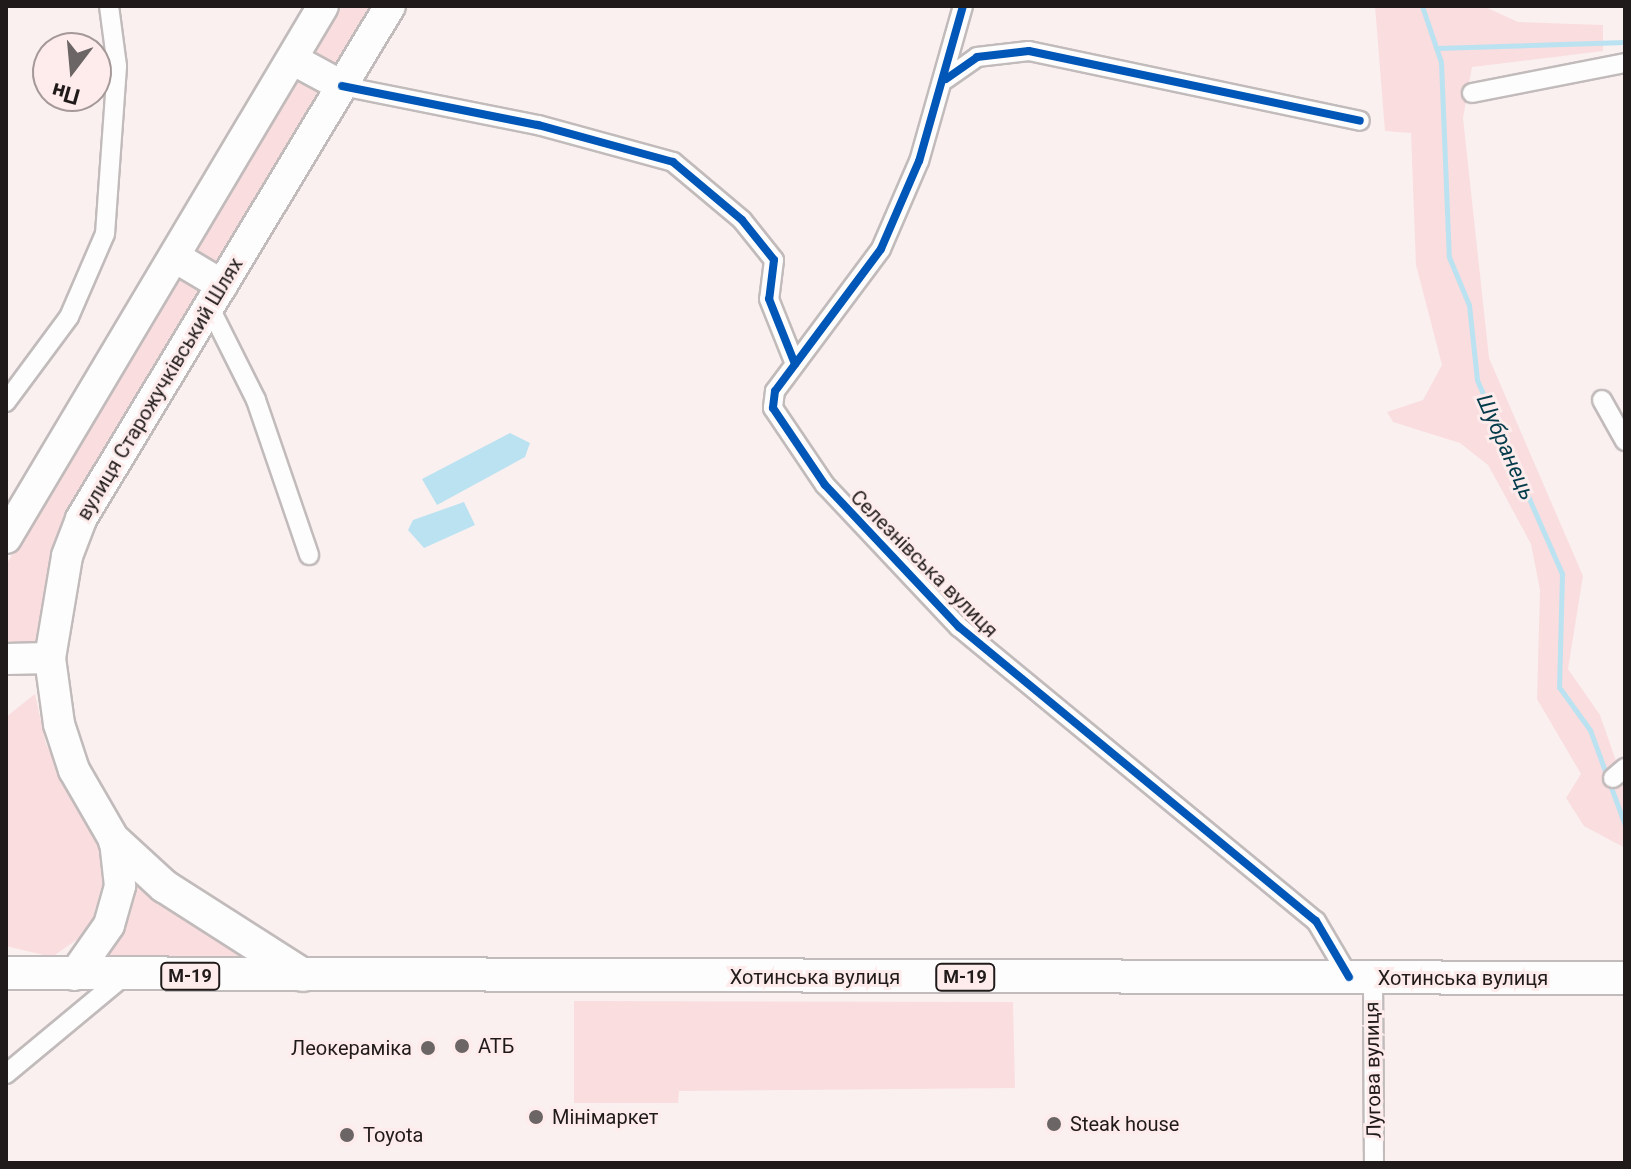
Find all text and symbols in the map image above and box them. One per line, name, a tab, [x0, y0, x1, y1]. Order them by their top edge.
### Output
north arrow	[32, 32, 112, 112]
text: Пн	[49, 78, 83, 110]
street label: вулиця Старожучківський Шлях	[72, 254, 248, 524]
water label: Шубранець	[1471, 390, 1541, 504]
street label: Селезнівська вулиця	[845, 485, 1003, 643]
road number: М-19	[160, 962, 220, 990]
road number: М-19	[935, 963, 995, 991]
street label: Хотинська вулиця	[730, 965, 900, 989]
street label: Хотинська вулиця	[1378, 966, 1548, 990]
street label: Лугова вулиця	[1360, 1001, 1386, 1139]
place label: АТБ	[478, 1034, 514, 1058]
place label: Леокераміка	[291, 1036, 412, 1060]
marker: АТБ	[453, 1037, 471, 1055]
marker: Леокераміка	[419, 1039, 437, 1057]
place label: Мінімаркет	[552, 1105, 658, 1129]
marker: Мінімаркет	[527, 1108, 545, 1126]
place label: Steak house	[1070, 1112, 1179, 1136]
marker: Steak house	[1045, 1115, 1063, 1133]
place label: Toyota	[363, 1123, 423, 1147]
marker: Toyota	[338, 1126, 356, 1144]

